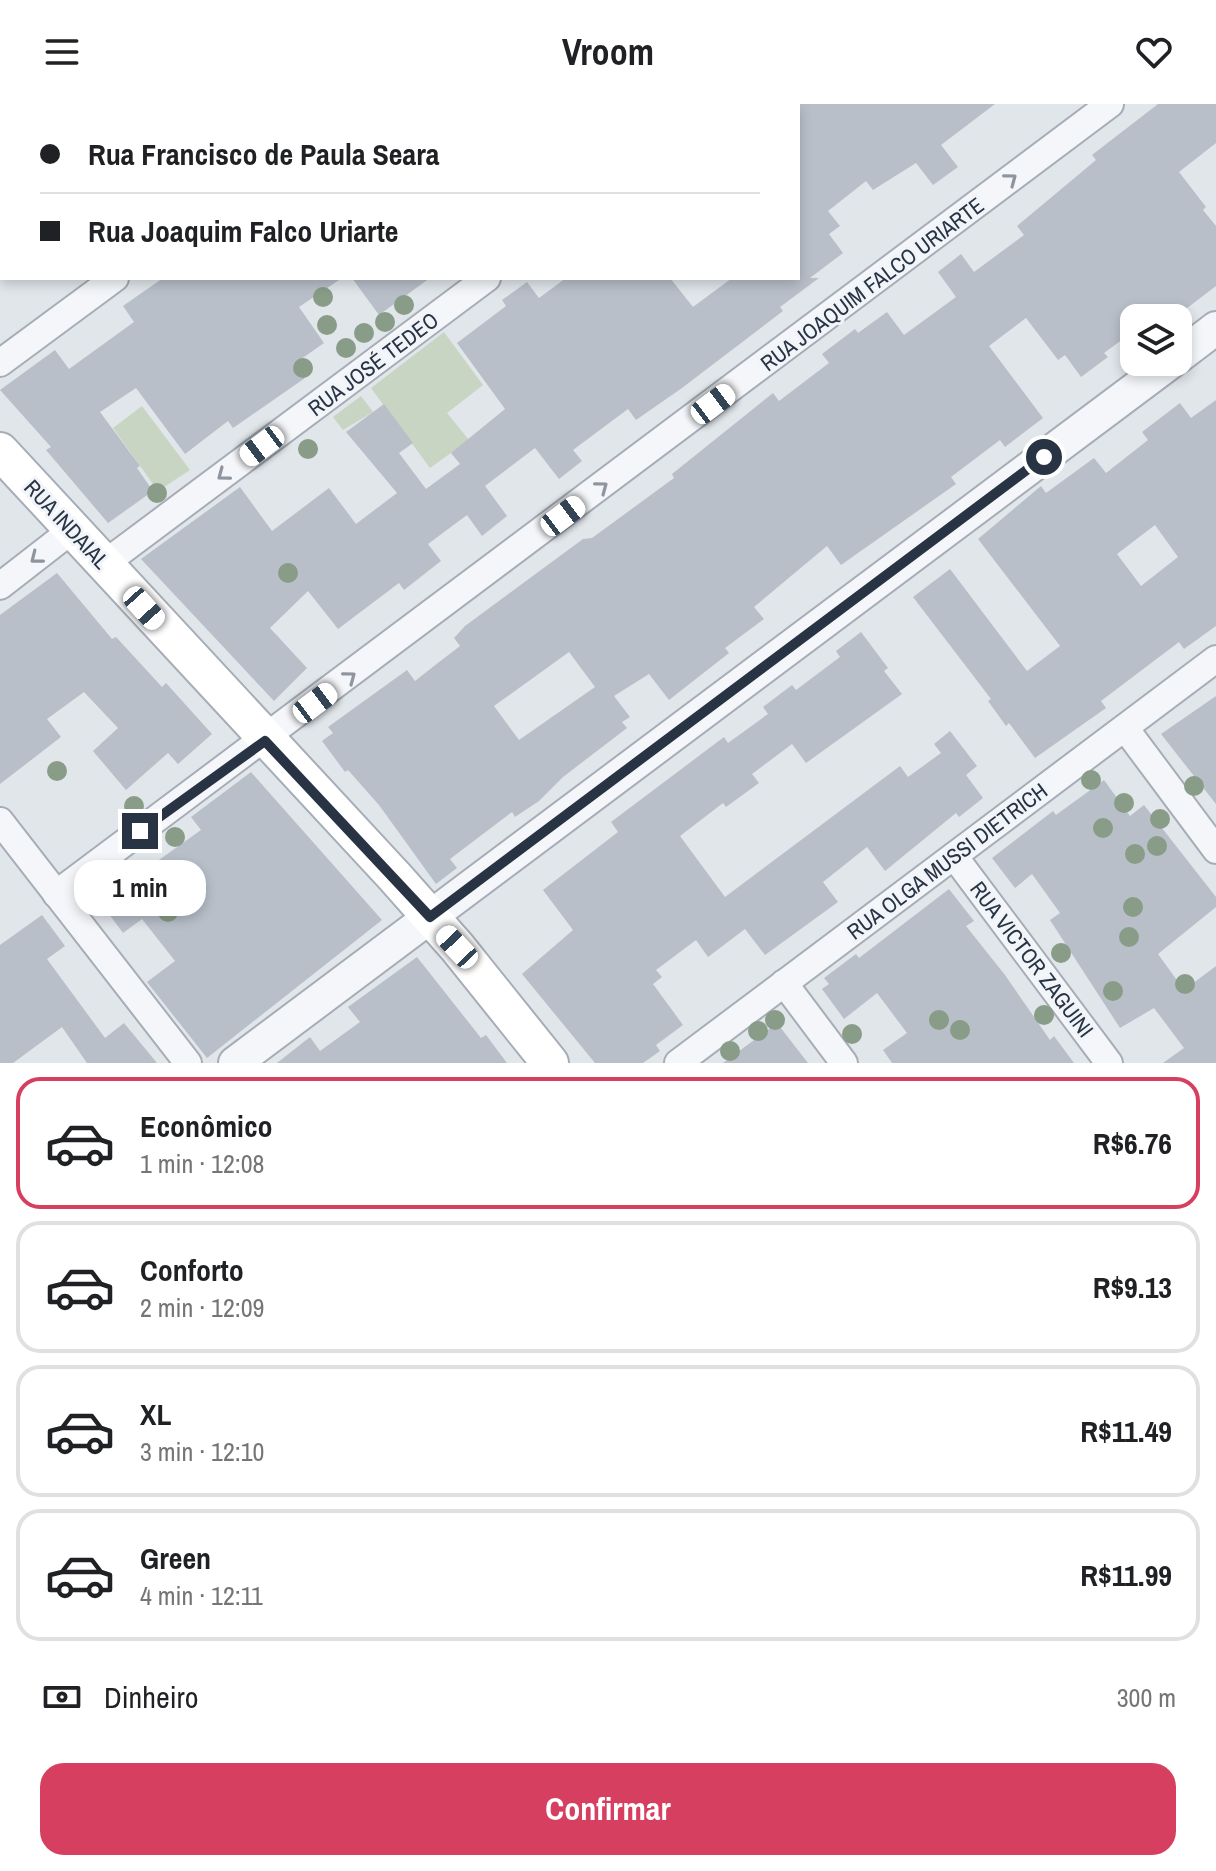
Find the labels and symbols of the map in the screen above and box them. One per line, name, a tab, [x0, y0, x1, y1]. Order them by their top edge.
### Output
one-way arrow	[1002, 174, 1017, 188]
street label: RUA JOAQUIM FALCO URIARTE	[754, 190, 990, 378]
street label: RUA JOSÉ TEDEO	[302, 305, 444, 423]
car	[687, 380, 739, 428]
car	[236, 422, 288, 470]
route start	[1026, 439, 1062, 475]
one-way arrow	[217, 466, 232, 480]
street label: RUA INDAIAL	[18, 473, 116, 575]
one-way arrow	[593, 482, 608, 496]
car	[537, 492, 589, 540]
one-way arrow	[31, 548, 45, 563]
car	[119, 582, 169, 634]
one-way arrow	[341, 672, 356, 687]
car	[289, 679, 341, 727]
street label: RUA OLGA MUSSI DIETRICH	[841, 776, 1053, 946]
route end	[122, 813, 158, 849]
callout: 1 min	[74, 859, 206, 915]
street label: RUA VICTOR ZAGUINI	[963, 875, 1101, 1043]
car	[432, 921, 482, 973]

